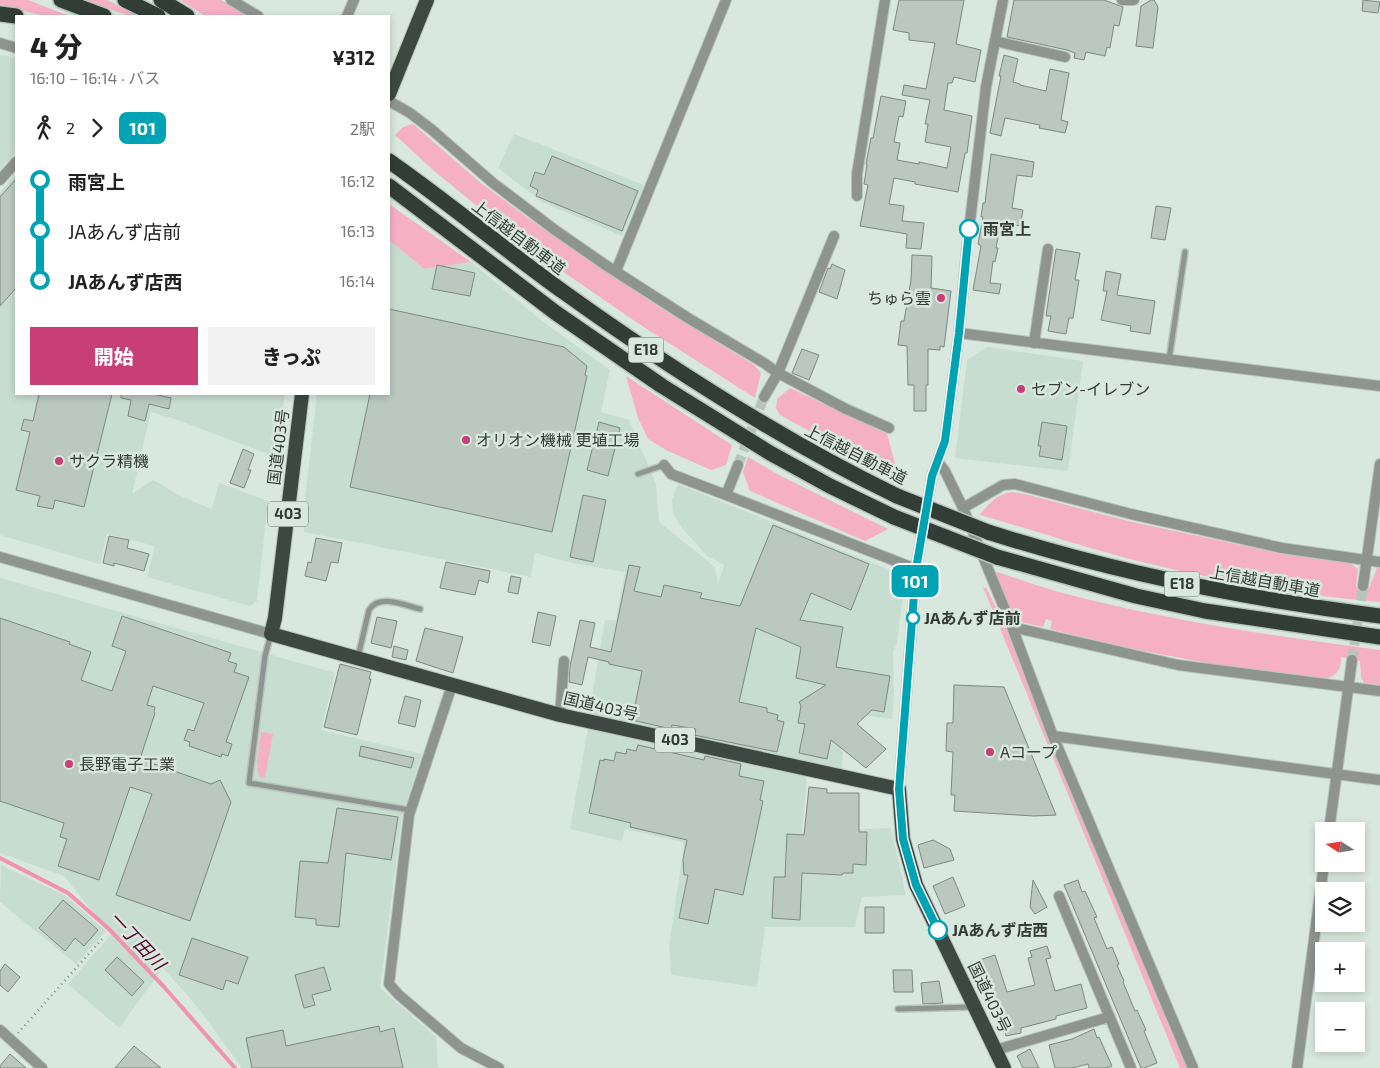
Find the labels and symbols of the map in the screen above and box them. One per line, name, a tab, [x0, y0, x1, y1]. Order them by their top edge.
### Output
street label: 上信越自動車道	[469, 195, 570, 278]
marker: 雨宮上	[959, 219, 979, 239]
place label: 雨宮上	[983, 219, 1031, 238]
place label: ちゅら雲	[867, 288, 931, 307]
marker: ちゅら雲	[935, 292, 947, 304]
road number: E18	[628, 338, 664, 362]
place label: セブン-イレブン	[1031, 379, 1150, 398]
marker: セブン-イレブン	[1015, 383, 1027, 395]
street label: 国道403号	[263, 408, 292, 486]
street label: 上信越自動車道	[802, 420, 910, 487]
place label: オリオン機械 更埴工場	[476, 430, 640, 449]
marker: オリオン機械 更埴工場	[460, 434, 472, 446]
place label: サクラ精機	[69, 451, 149, 470]
marker: サクラ精機	[53, 455, 65, 467]
road number: 403	[268, 502, 308, 526]
street label: 上信越自動車道	[1208, 561, 1322, 600]
line badge: 101	[886, 565, 944, 597]
road number: E18	[1164, 572, 1200, 596]
place label: JAあんず店前	[924, 608, 1020, 627]
marker: JAあんず店前	[906, 611, 920, 625]
street label: 国道403号	[562, 688, 640, 723]
road number: 403	[655, 728, 695, 752]
place label: Aコープ	[1000, 742, 1057, 761]
marker: Aコープ	[984, 746, 996, 758]
place label: 長野電子工業	[79, 754, 175, 773]
marker: 長野電子工業	[63, 758, 75, 770]
north arrow	[1315, 822, 1365, 872]
water label: 一丁田川	[105, 906, 172, 976]
marker: JAあんず店西	[928, 920, 948, 940]
place label: JAあんず店西	[952, 920, 1048, 939]
street label: 国道403号	[965, 958, 1016, 1035]

